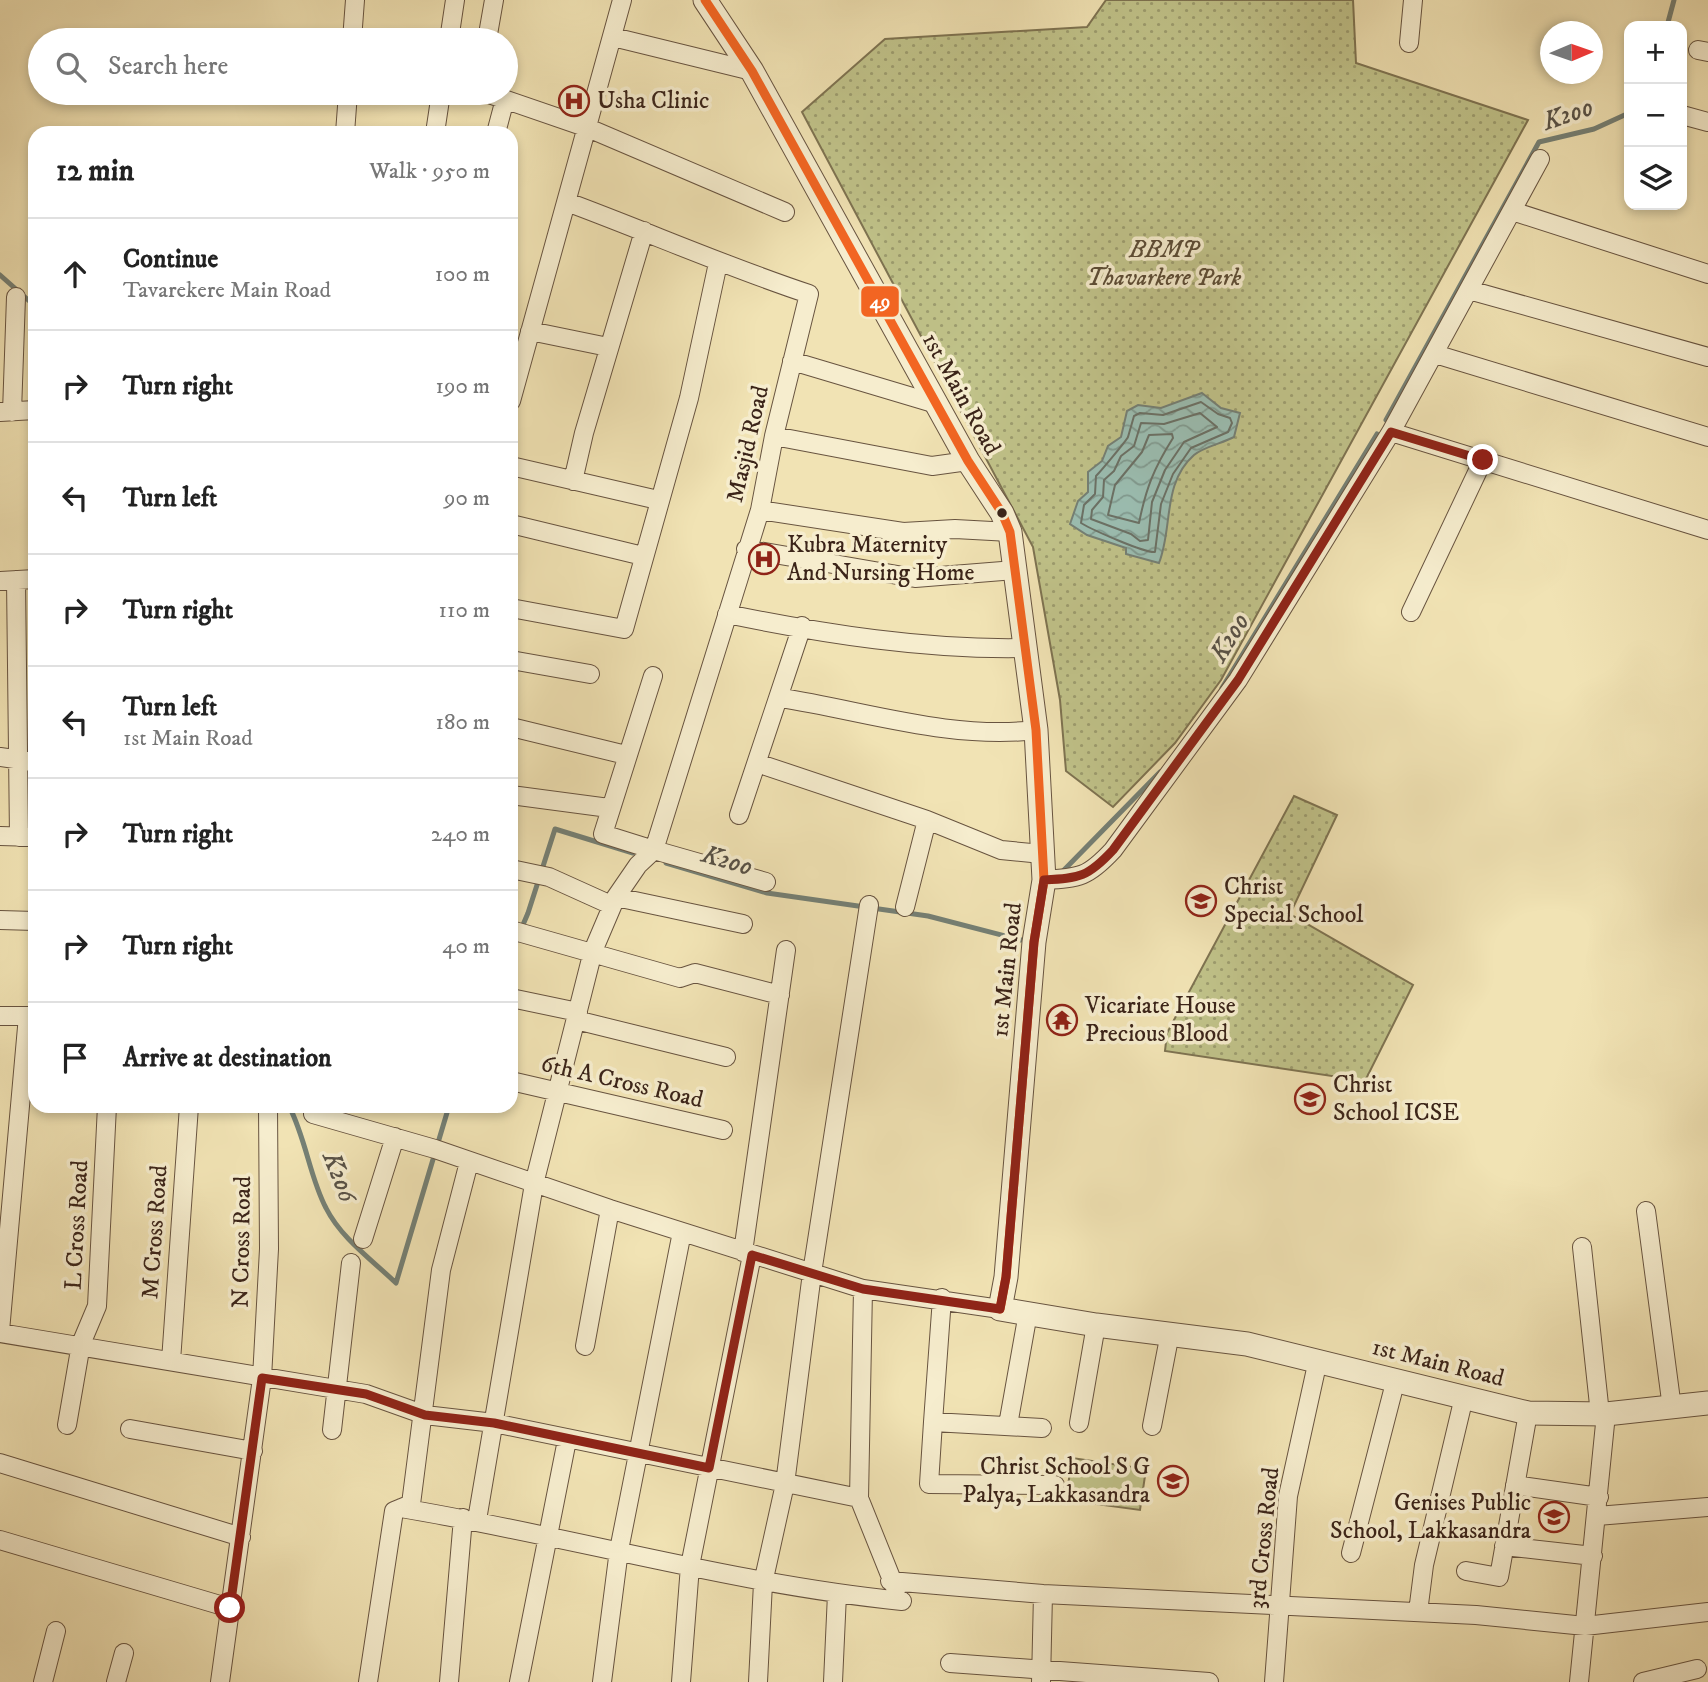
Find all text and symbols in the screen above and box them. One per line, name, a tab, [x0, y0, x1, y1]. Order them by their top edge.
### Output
north arrow	[1540, 21, 1603, 84]
map controls	[1624, 21, 1687, 210]
button: +	[1624, 21, 1687, 84]
search box	[28, 28, 518, 105]
icon: search	[52, 48, 90, 86]
text: Search here	[108, 50, 228, 83]
hospital icon: Usha Clinic	[557, 84, 591, 118]
button: −	[1624, 84, 1687, 147]
place label: Usha Clinic	[597, 86, 709, 116]
water label: K200	[1538, 91, 1598, 139]
button: layers	[1624, 147, 1687, 210]
text: 12 min	[56, 153, 134, 190]
text: Walk · 950 m	[369, 157, 490, 186]
park label: BBMP Thavarkere Park	[1087, 235, 1241, 293]
text: Continue	[123, 243, 218, 276]
icon: ahead	[56, 255, 94, 293]
text: 100 m	[435, 260, 490, 289]
text: Tavarekere Main Road	[123, 276, 331, 305]
line badge: 49	[860, 285, 900, 318]
text: 49	[870, 291, 890, 314]
street label: 1st Main Road	[915, 328, 1007, 460]
icon: right	[56, 367, 94, 405]
text: Turn right	[123, 370, 233, 403]
text: 190 m	[436, 372, 490, 401]
street label: Masjid Road	[720, 383, 776, 505]
route end	[1467, 444, 1498, 475]
icon: left	[56, 479, 94, 517]
text: Turn left	[123, 482, 217, 515]
text: 90 m	[444, 484, 490, 513]
unlabelled marker	[995, 506, 1009, 520]
place label: Kubra Maternity And Nursing Home	[787, 530, 975, 588]
hospital icon: Kubra Maternity And Nursing Home	[747, 542, 781, 576]
icon: right	[56, 591, 94, 629]
text: Turn right	[123, 594, 233, 627]
text: 110 m	[439, 596, 490, 625]
water label: K200	[1202, 607, 1258, 669]
text: Turn left	[123, 691, 217, 724]
icon: left	[56, 703, 94, 741]
text: 180 m	[435, 708, 490, 737]
text: 1st Main Road	[123, 724, 253, 753]
icon: right	[56, 815, 94, 853]
text: Turn right	[123, 818, 233, 851]
text: 240 m	[431, 820, 490, 849]
water label: K200	[697, 837, 756, 884]
place label: Christ Special School	[1224, 872, 1364, 930]
school or university icon: Christ Special School	[1184, 884, 1218, 918]
street label: 1st Main Road	[985, 901, 1029, 1039]
icon: right	[56, 927, 94, 965]
text: Turn right	[123, 930, 233, 963]
text: 40 m	[442, 932, 490, 961]
place label: Vicariate House Precious Blood	[1084, 991, 1236, 1049]
temple icon: Vicariate House Precious Blood	[1045, 1003, 1079, 1037]
icon: arrive	[56, 1039, 94, 1077]
text: Arrive at destination	[123, 1042, 332, 1075]
street label: 6th A Cross Road	[538, 1049, 706, 1115]
place label: Christ School ICSE	[1333, 1070, 1459, 1128]
school or university icon: Christ School ICSE	[1293, 1082, 1327, 1116]
water label: K206	[314, 1146, 365, 1210]
street label: L Cross Road	[59, 1159, 95, 1291]
street label: M Cross Road	[135, 1164, 175, 1300]
street label: N Cross Road	[226, 1176, 258, 1308]
street label: 1st Main Road	[1369, 1332, 1507, 1394]
place label: Christ School S G Palya, Lakkasandra	[962, 1452, 1151, 1510]
school or university icon: Christ School S G Palya, Lakkasandra	[1156, 1464, 1190, 1498]
street label: 3rd Cross Road	[1242, 1466, 1286, 1610]
place label: Genises Public School, Lakkasandra	[1330, 1488, 1532, 1546]
school or university icon: Genises Public School, Lakkasandra	[1537, 1500, 1571, 1534]
route start	[214, 1592, 245, 1623]

